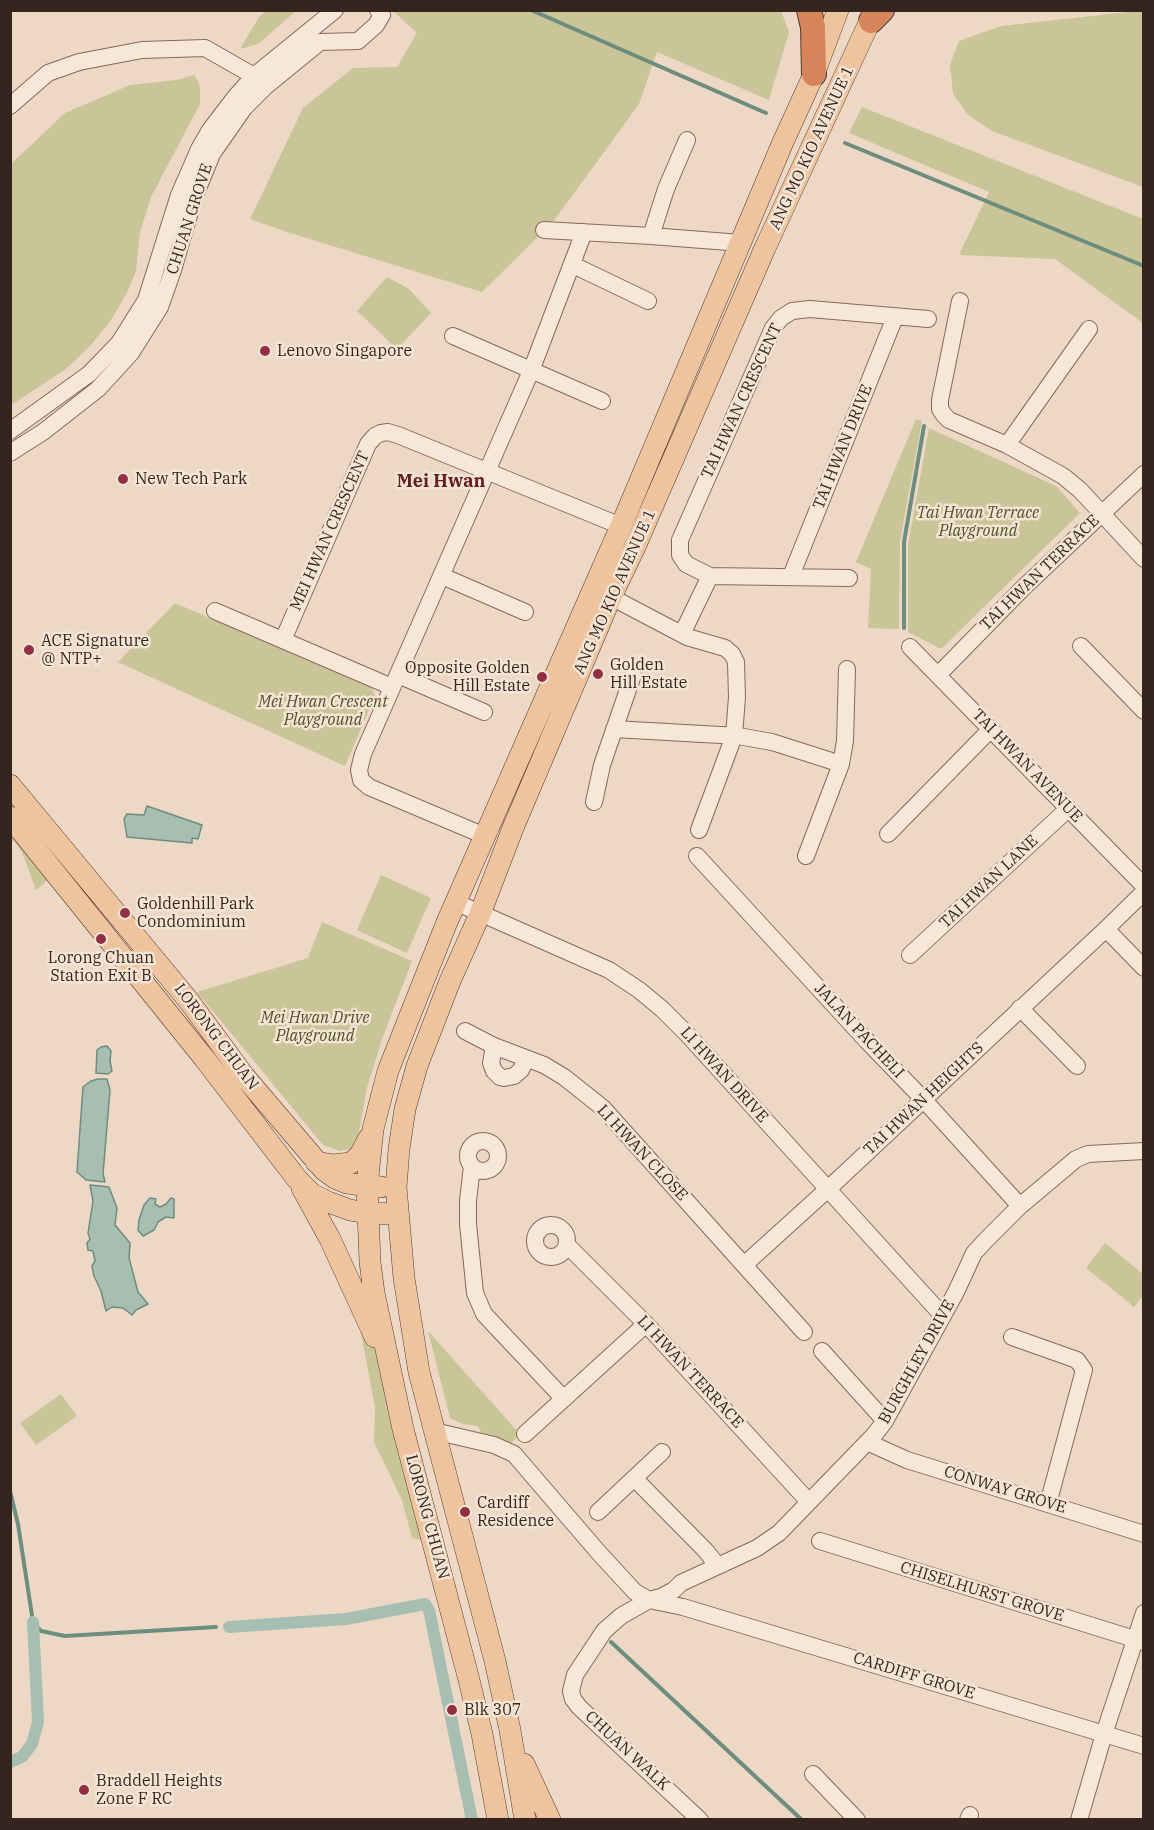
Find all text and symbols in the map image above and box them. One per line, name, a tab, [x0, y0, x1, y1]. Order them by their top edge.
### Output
street label: ANG MO KIO AVENUE 1	[766, 63, 858, 233]
street label: CHUAN GROVE	[163, 161, 217, 277]
street label: TAI HWAN CRESCENT	[698, 320, 786, 482]
place label: Lenovo Singapore	[277, 341, 412, 361]
marker: Lenovo Singapore	[258, 344, 272, 358]
street label: TAI HWAN DRIVE	[809, 382, 877, 512]
street label: MEI HWAN CRESCENT	[286, 448, 374, 614]
place label: New Tech Park	[135, 469, 247, 489]
district label: Mei Hwan	[397, 471, 485, 493]
marker: New Tech Park	[116, 472, 130, 486]
park label: Tai Hwan Terrace Playground	[917, 503, 1039, 541]
street label: ANG MO KIO AVENUE 1	[570, 506, 660, 678]
street label: TAI HWAN TERRACE	[977, 511, 1103, 635]
place label: ACE Signature @ NTP+	[41, 631, 149, 669]
marker: ACE Signature @ NTP+	[22, 643, 36, 657]
place label: Golden Hill Estate	[610, 655, 687, 693]
place label: Opposite Golden Hill Estate	[405, 658, 530, 696]
marker: Golden Hill Estate	[591, 667, 605, 681]
marker: Opposite Golden Hill Estate	[535, 670, 549, 684]
park label: Mei Hwan Crescent Playground	[258, 692, 388, 730]
street label: TAI HWAN AVENUE	[968, 705, 1086, 827]
street label: TAI HWAN LANE	[936, 831, 1042, 933]
place label: Goldenhill Park Condominium	[137, 894, 254, 932]
marker: Goldenhill Park Condominium	[118, 906, 132, 920]
marker: Lorong Chuan Station Exit B	[94, 932, 108, 946]
place label: Lorong Chuan Station Exit B	[48, 948, 154, 986]
street label: LORONG CHUAN	[170, 980, 262, 1094]
street label: JALAN PACHELI	[810, 980, 908, 1082]
park label: Mei Hwan Drive Playground	[261, 1008, 369, 1046]
street label: LI HWAN DRIVE	[676, 1023, 772, 1127]
street label: TAI HWAN HEIGHTS	[860, 1039, 988, 1159]
street label: LI HWAN CLOSE	[593, 1101, 691, 1205]
street label: BURGHLEY DRIVE	[875, 1297, 959, 1427]
street label: LI HWAN TERRACE	[633, 1312, 747, 1432]
street label: LORONG CHUAN	[401, 1453, 453, 1581]
street label: CONWAY GROVE	[941, 1462, 1069, 1518]
place label: Cardiff Residence	[477, 1493, 554, 1531]
marker: Cardiff Residence	[458, 1505, 472, 1519]
street label: CHISELHURST GROVE	[898, 1558, 1066, 1626]
street label: CARDIFF GROVE	[851, 1648, 977, 1704]
place label: Blk 307	[464, 1700, 521, 1720]
marker: Blk 307	[445, 1703, 459, 1717]
street label: CHUAN WALK	[581, 1707, 673, 1795]
place label: Braddell Heights Zone F RC	[96, 1771, 222, 1809]
marker: Braddell Heights Zone F RC	[77, 1783, 91, 1797]

